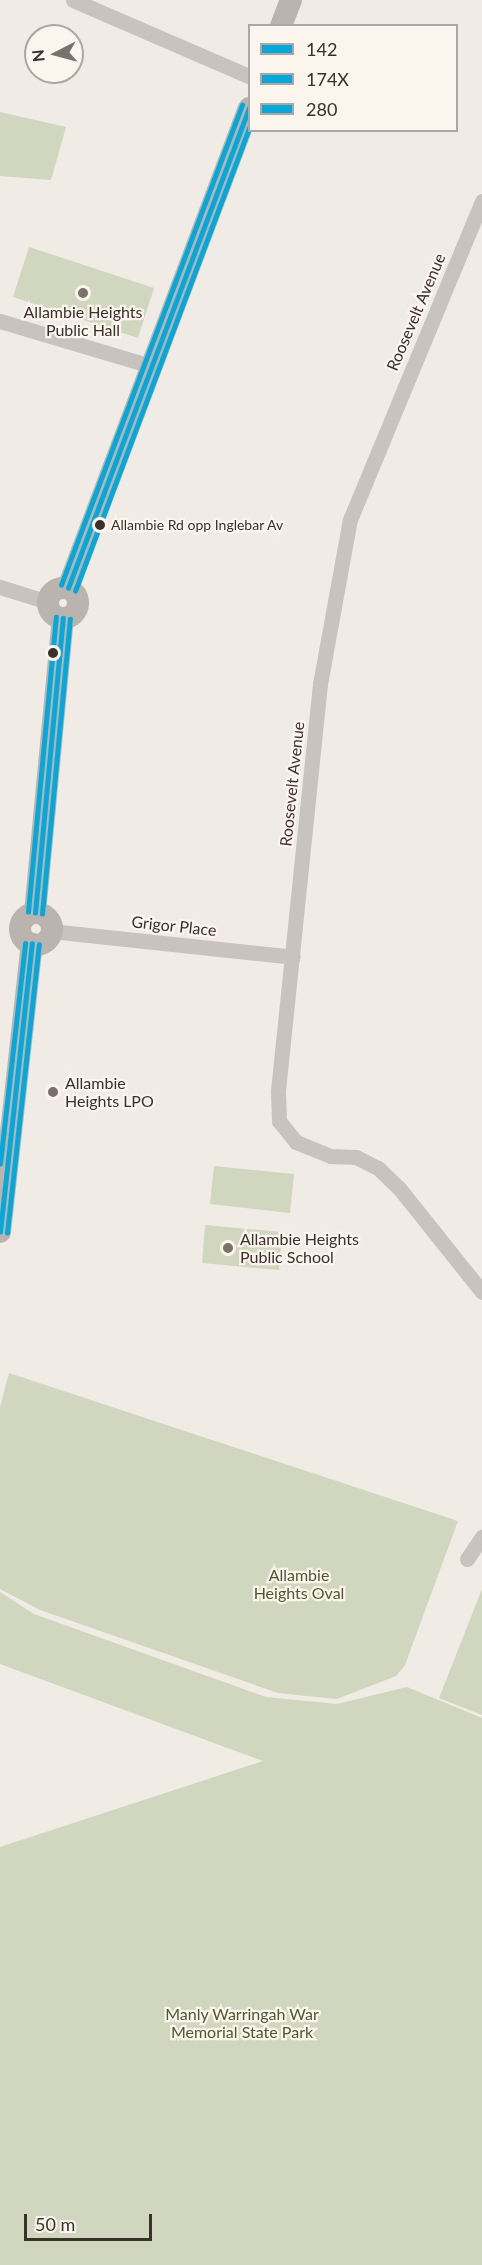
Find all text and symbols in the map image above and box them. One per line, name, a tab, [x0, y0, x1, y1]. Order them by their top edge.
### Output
north arrow	[24, 24, 84, 84]
legend	[248, 24, 458, 132]
text: 142	[306, 38, 337, 60]
text: N	[27, 49, 48, 63]
text: 174X	[306, 68, 349, 90]
text: 280	[306, 98, 337, 120]
street label: Roosevelt Avenue	[383, 250, 449, 374]
marker: Allambie Heights Public Hall	[76, 286, 90, 300]
place label: Allambie Heights Public Hall	[24, 302, 142, 340]
place label: Allambie Rd opp Inglebar Av	[111, 517, 284, 533]
marker: Allambie Rd opp Inglebar Av	[94, 519, 106, 531]
unlabelled marker	[47, 647, 59, 659]
street label: Roosevelt Avenue	[276, 720, 308, 848]
street label: Grigor Place	[130, 912, 218, 940]
place label: Allambie Heights LPO	[65, 1073, 154, 1111]
marker: Allambie Heights LPO	[46, 1085, 60, 1099]
place label: Allambie Heights Public School	[240, 1229, 359, 1267]
marker: Allambie Heights Public School	[221, 1241, 235, 1255]
park label: Allambie Heights Oval	[254, 1565, 344, 1603]
park label: Manly Warringah War Memorial State Park	[165, 2004, 319, 2042]
scale bar	[27, 2202, 154, 2240]
text: 50 m	[35, 2213, 75, 2235]

